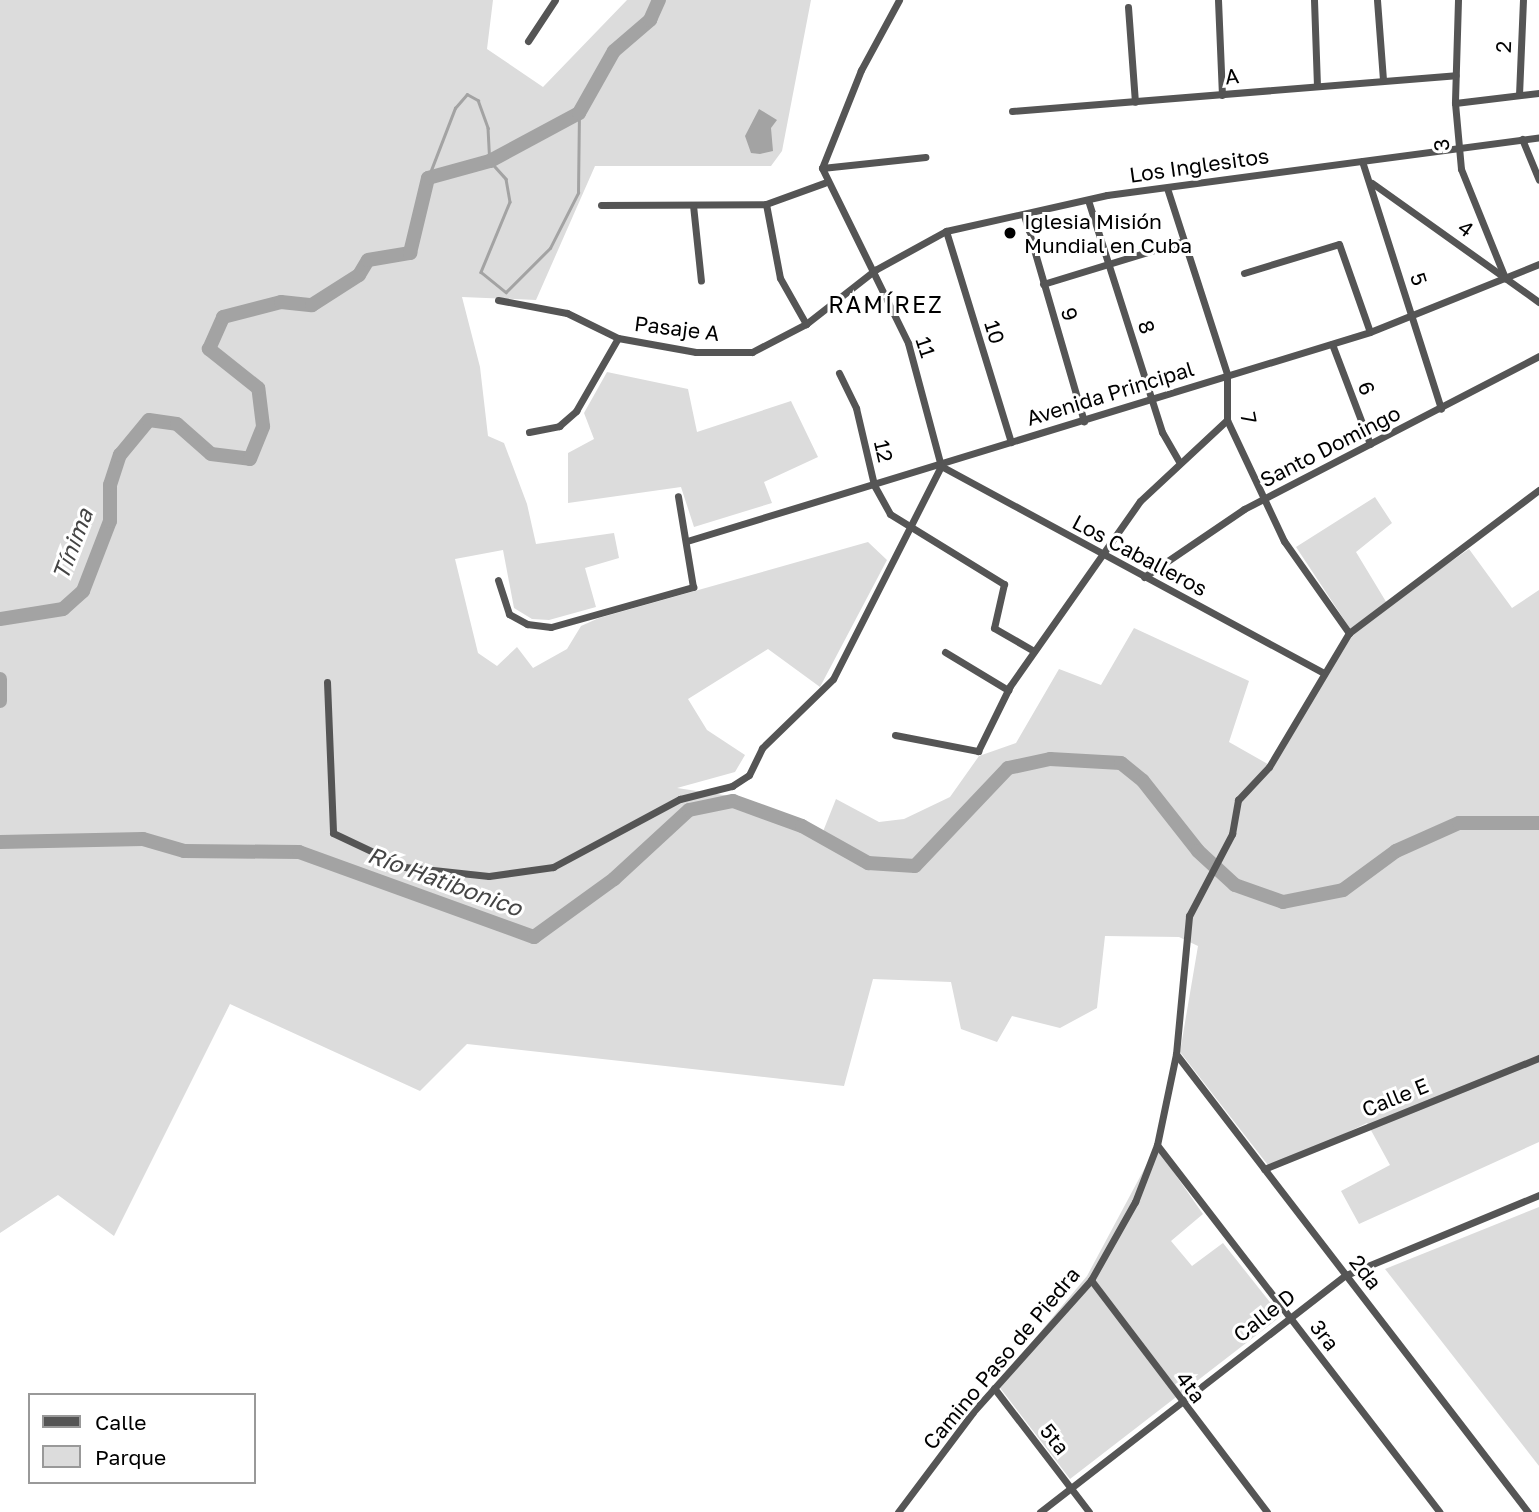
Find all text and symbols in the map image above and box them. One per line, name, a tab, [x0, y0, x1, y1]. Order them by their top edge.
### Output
street label: 2	[1490, 40, 1516, 54]
street label: A	[1224, 63, 1240, 89]
street label: 3	[1428, 138, 1454, 152]
street label: Los Inglesitos	[1128, 143, 1270, 187]
place label: Iglesia Misión Mundial en Cuba	[1024, 208, 1192, 258]
street label: 4	[1453, 214, 1479, 242]
marker: Iglesia Misión Mundial en Cuba	[1002, 225, 1018, 241]
street label: 5	[1405, 269, 1433, 289]
district label: RAMÍREZ	[829, 290, 943, 318]
street label: 9	[1056, 304, 1084, 324]
street label: Pasaje A	[633, 310, 721, 346]
street label: 10	[980, 317, 1010, 347]
street label: 8	[1133, 317, 1161, 337]
street label: 11	[911, 333, 941, 361]
street label: Avenida Principal	[1023, 356, 1197, 430]
street label: 6	[1353, 378, 1381, 398]
street label: Santo Domingo	[1256, 400, 1404, 492]
street label: 7	[1236, 410, 1262, 426]
street label: 12	[869, 437, 899, 465]
water label: Tínima	[46, 504, 98, 584]
street label: Los Caballeros	[1068, 509, 1212, 601]
water label: Río Hatibonico	[364, 840, 526, 922]
street label: Calle E	[1358, 1072, 1432, 1122]
street label: 2da	[1345, 1250, 1387, 1294]
street label: Camino Paso de Piedra	[917, 1262, 1085, 1454]
street label: Calle D	[1228, 1283, 1300, 1347]
street label: 3ra	[1305, 1315, 1345, 1355]
street label: 4ta	[1171, 1366, 1211, 1408]
legend	[28, 1393, 256, 1484]
text: Calle	[95, 1409, 147, 1435]
street label: 5ta	[1035, 1418, 1075, 1460]
text: Parque	[95, 1444, 166, 1470]

